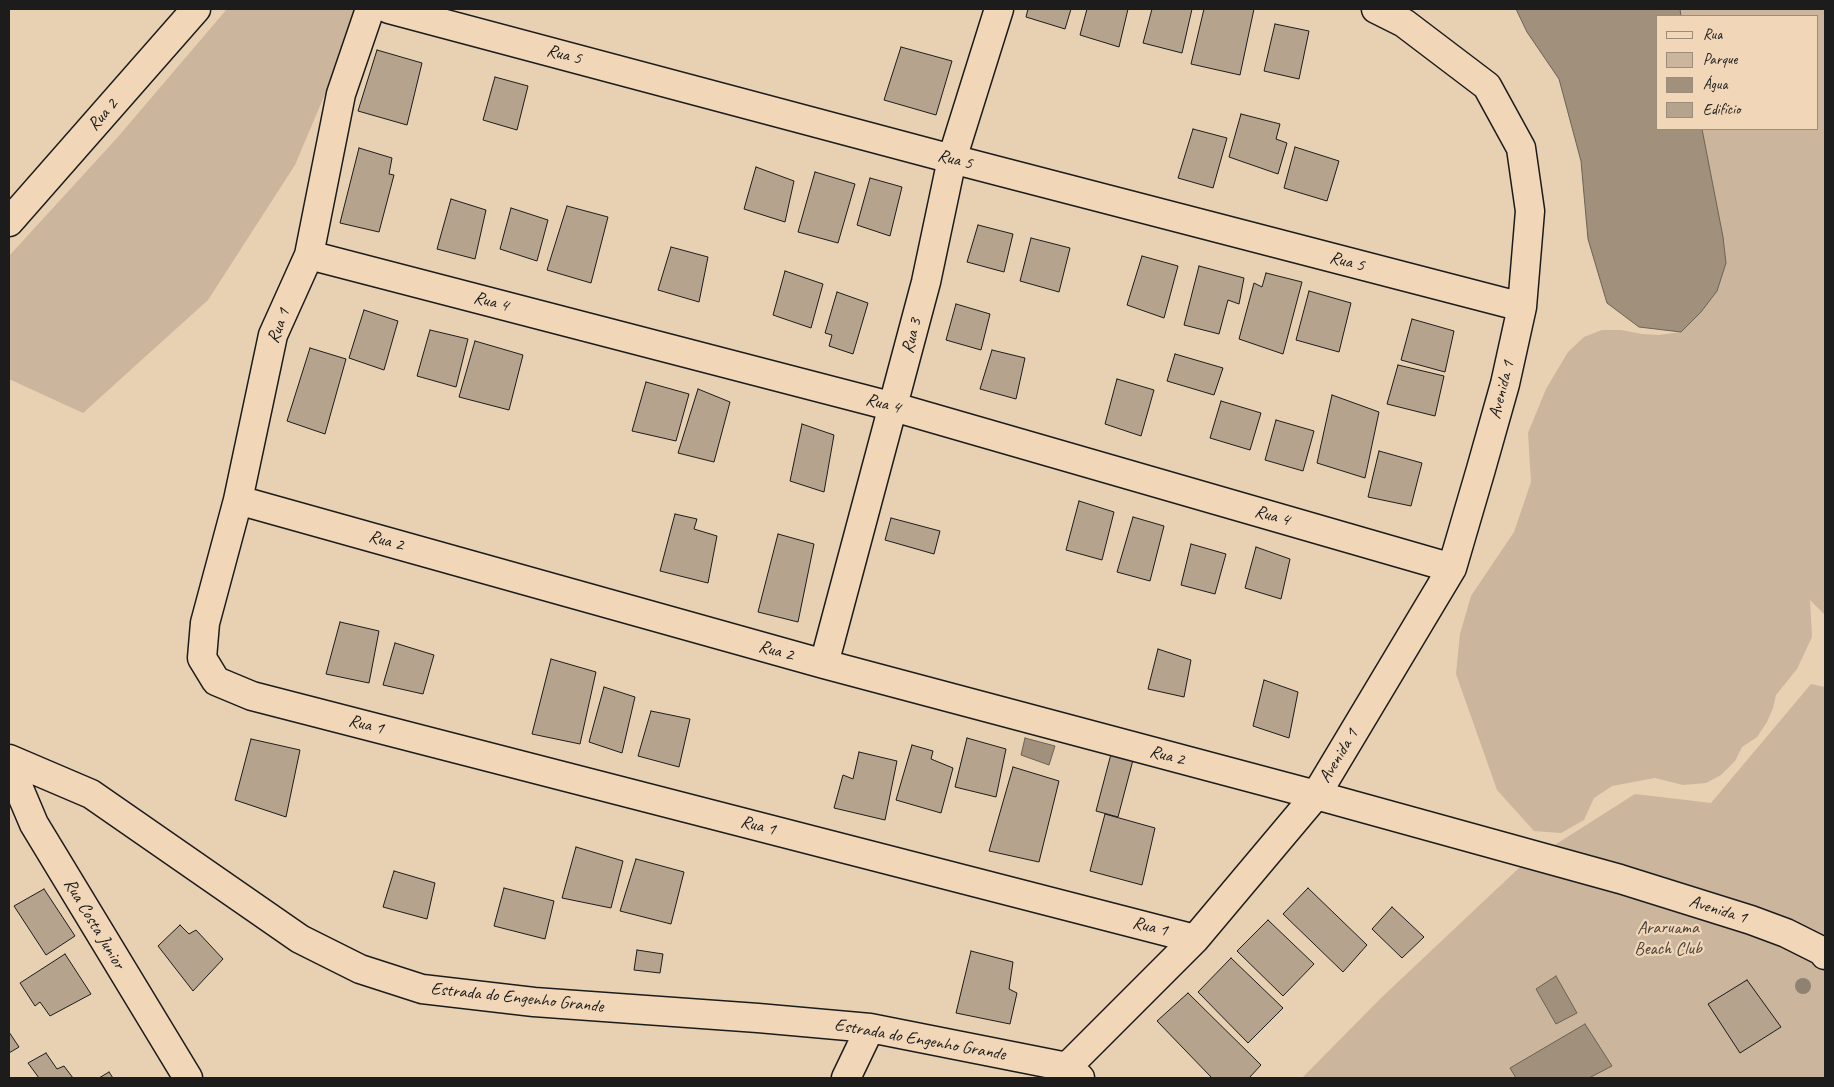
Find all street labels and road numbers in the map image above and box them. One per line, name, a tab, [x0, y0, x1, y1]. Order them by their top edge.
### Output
street label: Rua 5	[544, 40, 584, 70]
street label: Rua 2	[83, 95, 123, 135]
street label: Rua 5	[935, 145, 975, 175]
street label: Rua 5	[1327, 247, 1367, 277]
street label: Rua 4	[471, 287, 511, 317]
street label: Rua 1	[263, 306, 295, 346]
street label: Rua 3	[897, 316, 927, 356]
street label: Avenida 1	[1484, 359, 1520, 421]
street label: Rua 4	[863, 389, 903, 419]
street label: Rua 4	[1252, 501, 1292, 531]
street label: Rua 2	[366, 526, 406, 556]
street label: Rua 2	[756, 636, 796, 666]
street label: Rua 1	[346, 710, 386, 740]
street label: Avenida 1	[1315, 725, 1363, 787]
street label: Rua 2	[1147, 741, 1187, 771]
street label: Rua 1	[738, 811, 778, 841]
street label: Rua Costa Junior	[58, 875, 130, 973]
street label: Avenida 1	[1687, 891, 1749, 929]
street label: Rua 1	[1130, 912, 1170, 942]
street label: Estrada do Engenho Grande	[430, 978, 604, 1018]
street label: Estrada do Engenho Grande	[833, 1014, 1007, 1066]

